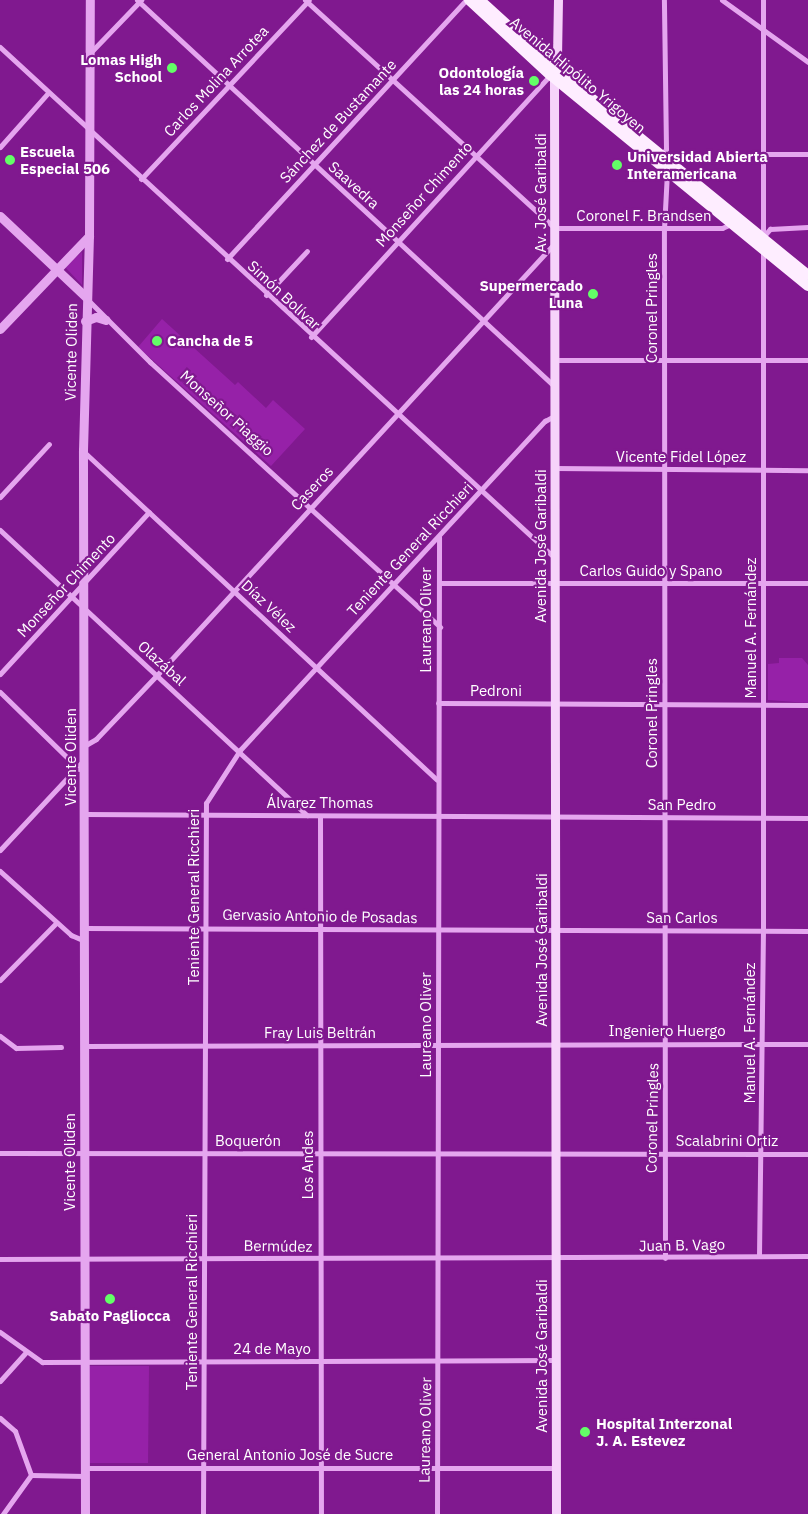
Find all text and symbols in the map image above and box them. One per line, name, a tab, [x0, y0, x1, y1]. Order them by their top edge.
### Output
street label: Avenida Hipólito Yrigoyen	[506, 13, 650, 137]
street label: Carlos Molina Arrotea	[160, 22, 272, 140]
place label: Lomas High School	[80, 50, 162, 85]
street label: Sánchez de Bustamante	[276, 56, 400, 186]
marker: Lomas High School	[166, 62, 178, 74]
place label: Odontología las 24 horas	[439, 63, 524, 98]
marker: Odontología las 24 horas	[528, 75, 540, 87]
street label: Av. José Garibaldi	[532, 133, 550, 253]
street label: Monseñor Chimento	[372, 138, 476, 250]
place label: Escuela Especial 506	[20, 142, 110, 177]
place label: Universidad Abierta Interamericana	[627, 147, 768, 182]
marker: Escuela Especial 506	[4, 154, 16, 166]
street label: Saavedra	[325, 157, 383, 213]
marker: Universidad Abierta Interamericana	[611, 159, 623, 171]
street label: Coronel F. Brandsen	[576, 207, 712, 225]
street label: Coronel Pringles	[643, 253, 661, 363]
street label: Simón Bolívar	[244, 257, 324, 333]
place label: Supermercado Luna	[479, 276, 583, 311]
marker: Supermercado Luna	[587, 288, 599, 300]
street label: Vicente Oliden	[61, 303, 81, 401]
place label: Cancha de 5	[167, 332, 253, 350]
marker: Cancha de 5	[151, 335, 163, 347]
street label: Monseñor Piaggio	[177, 366, 277, 460]
street label: Vicente Fidel López	[616, 448, 746, 466]
street label: Caseros	[287, 462, 337, 514]
street label: Avenida José Garibaldi	[532, 469, 550, 623]
street label: Teniente General Ricchieri	[343, 478, 477, 620]
street label: Monseñor Chimento	[13, 529, 119, 641]
street label: Manuel A. Fernández	[742, 557, 760, 699]
street label: Carlos Guido y Spano	[580, 562, 722, 580]
street label: Laureano Oliver	[417, 567, 435, 673]
street label: Díaz Vélez	[238, 576, 300, 636]
street label: Olazábal	[134, 637, 190, 689]
street label: Coronel Pringles	[643, 658, 661, 768]
street label: Pedroni	[470, 682, 522, 700]
street label: Vicente Oliden	[62, 708, 80, 806]
street label: Álvarez Thomas	[267, 794, 373, 812]
street label: San Pedro	[648, 796, 716, 814]
street label: Teniente General Ricchieri	[185, 809, 203, 985]
street label: Avenida José Garibaldi	[533, 873, 551, 1027]
street label: Gervasio Antonio de Posadas	[222, 905, 418, 927]
street label: San Carlos	[646, 909, 718, 927]
street label: Manuel A. Fernández	[741, 962, 759, 1104]
street label: Laureano Oliver	[417, 972, 435, 1078]
street label: Ingeniero Huergo	[608, 1022, 726, 1040]
street label: Fray Luis Beltrán	[264, 1024, 376, 1042]
street label: Coronel Pringles	[642, 1063, 662, 1173]
street label: Vicente Oliden	[61, 1113, 79, 1211]
street label: Los Andes	[299, 1131, 317, 1199]
street label: Boquerón	[215, 1132, 281, 1150]
street label: Scalabrini Ortiz	[676, 1132, 778, 1150]
street label: Teniente General Ricchieri	[183, 1214, 201, 1390]
street label: Juan B. Vago	[639, 1235, 725, 1255]
street label: Bermúdez	[243, 1236, 313, 1256]
street label: Avenida José Garibaldi	[533, 1279, 551, 1433]
marker: Sabato Pagliocca	[104, 1293, 116, 1305]
place label: Sabato Pagliocca	[50, 1307, 170, 1325]
street label: 24 de Mayo	[233, 1340, 311, 1358]
street label: Laureano Oliver	[415, 1377, 435, 1483]
place label: Hospital Interzonal J. A. Estevez	[596, 1414, 732, 1449]
marker: Hospital Interzonal J. A. Estevez	[578, 1425, 592, 1439]
street label: General Antonio José de Sucre	[187, 1446, 393, 1464]

